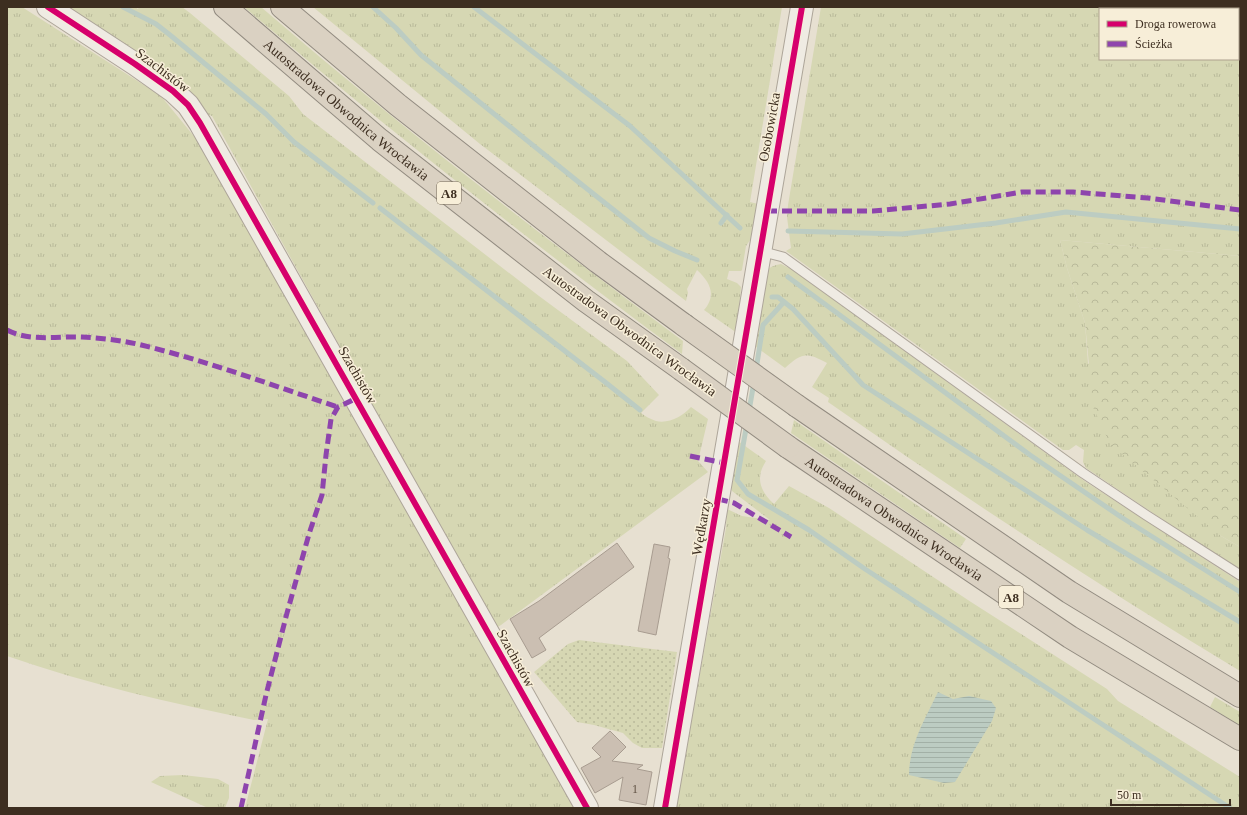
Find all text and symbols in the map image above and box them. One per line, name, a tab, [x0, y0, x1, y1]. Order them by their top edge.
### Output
legend	[1099, 8, 1239, 60]
text: Droga rowerowa	[1135, 17, 1217, 31]
street label: Autostradowa Obwodnica Wrocławia	[260, 37, 432, 184]
text: Ścieżka	[1135, 37, 1173, 51]
street label: Szachistów	[133, 45, 193, 96]
street label: Osobowicka	[756, 91, 783, 163]
road number: A8	[437, 182, 461, 204]
street label: Autostradowa Obwodnica Wrocławia	[540, 263, 720, 400]
street label: Szachistów	[335, 344, 380, 407]
street label: Autostradowa Obwodnica Wrocławia	[802, 454, 986, 584]
street label: Wędkarzy	[689, 497, 714, 557]
road number: A8	[999, 586, 1023, 608]
street label: Szachistów	[494, 627, 538, 691]
scale bar	[1111, 781, 1230, 807]
house number: 1	[632, 782, 638, 796]
text: 50 m	[1117, 788, 1142, 802]

